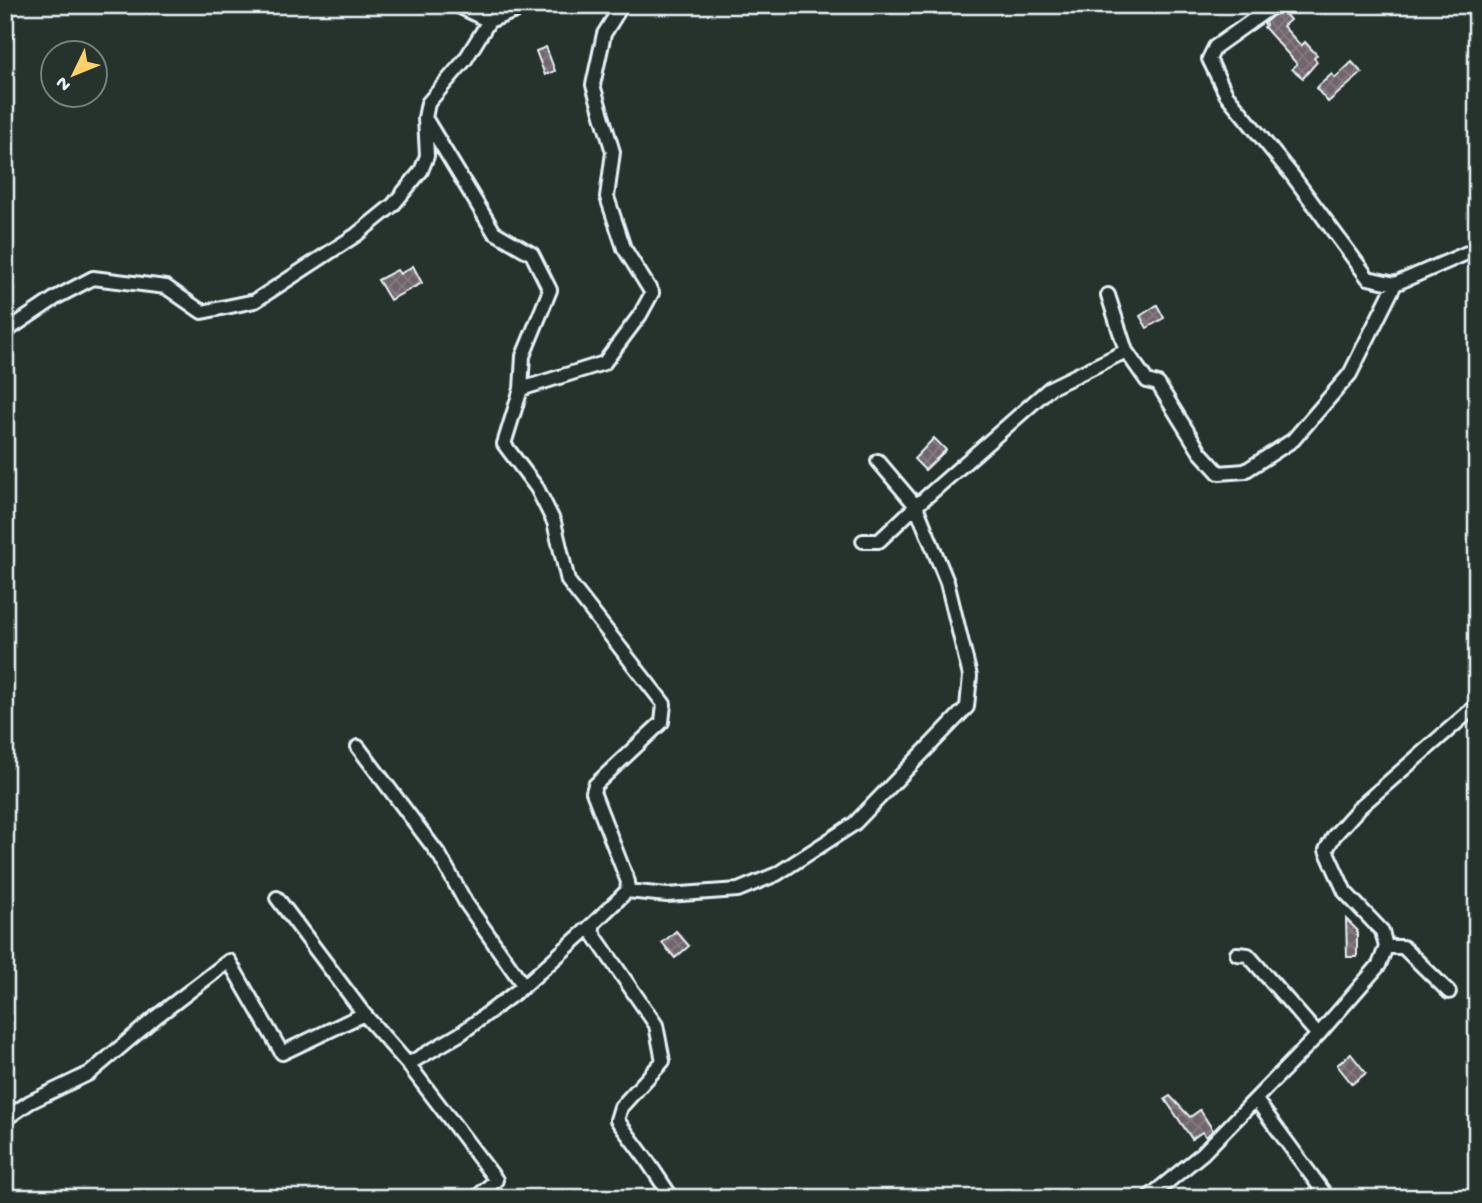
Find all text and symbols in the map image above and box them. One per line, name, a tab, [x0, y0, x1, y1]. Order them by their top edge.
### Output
north arrow	[38, 38, 108, 108]
text: N	[51, 71, 77, 96]

